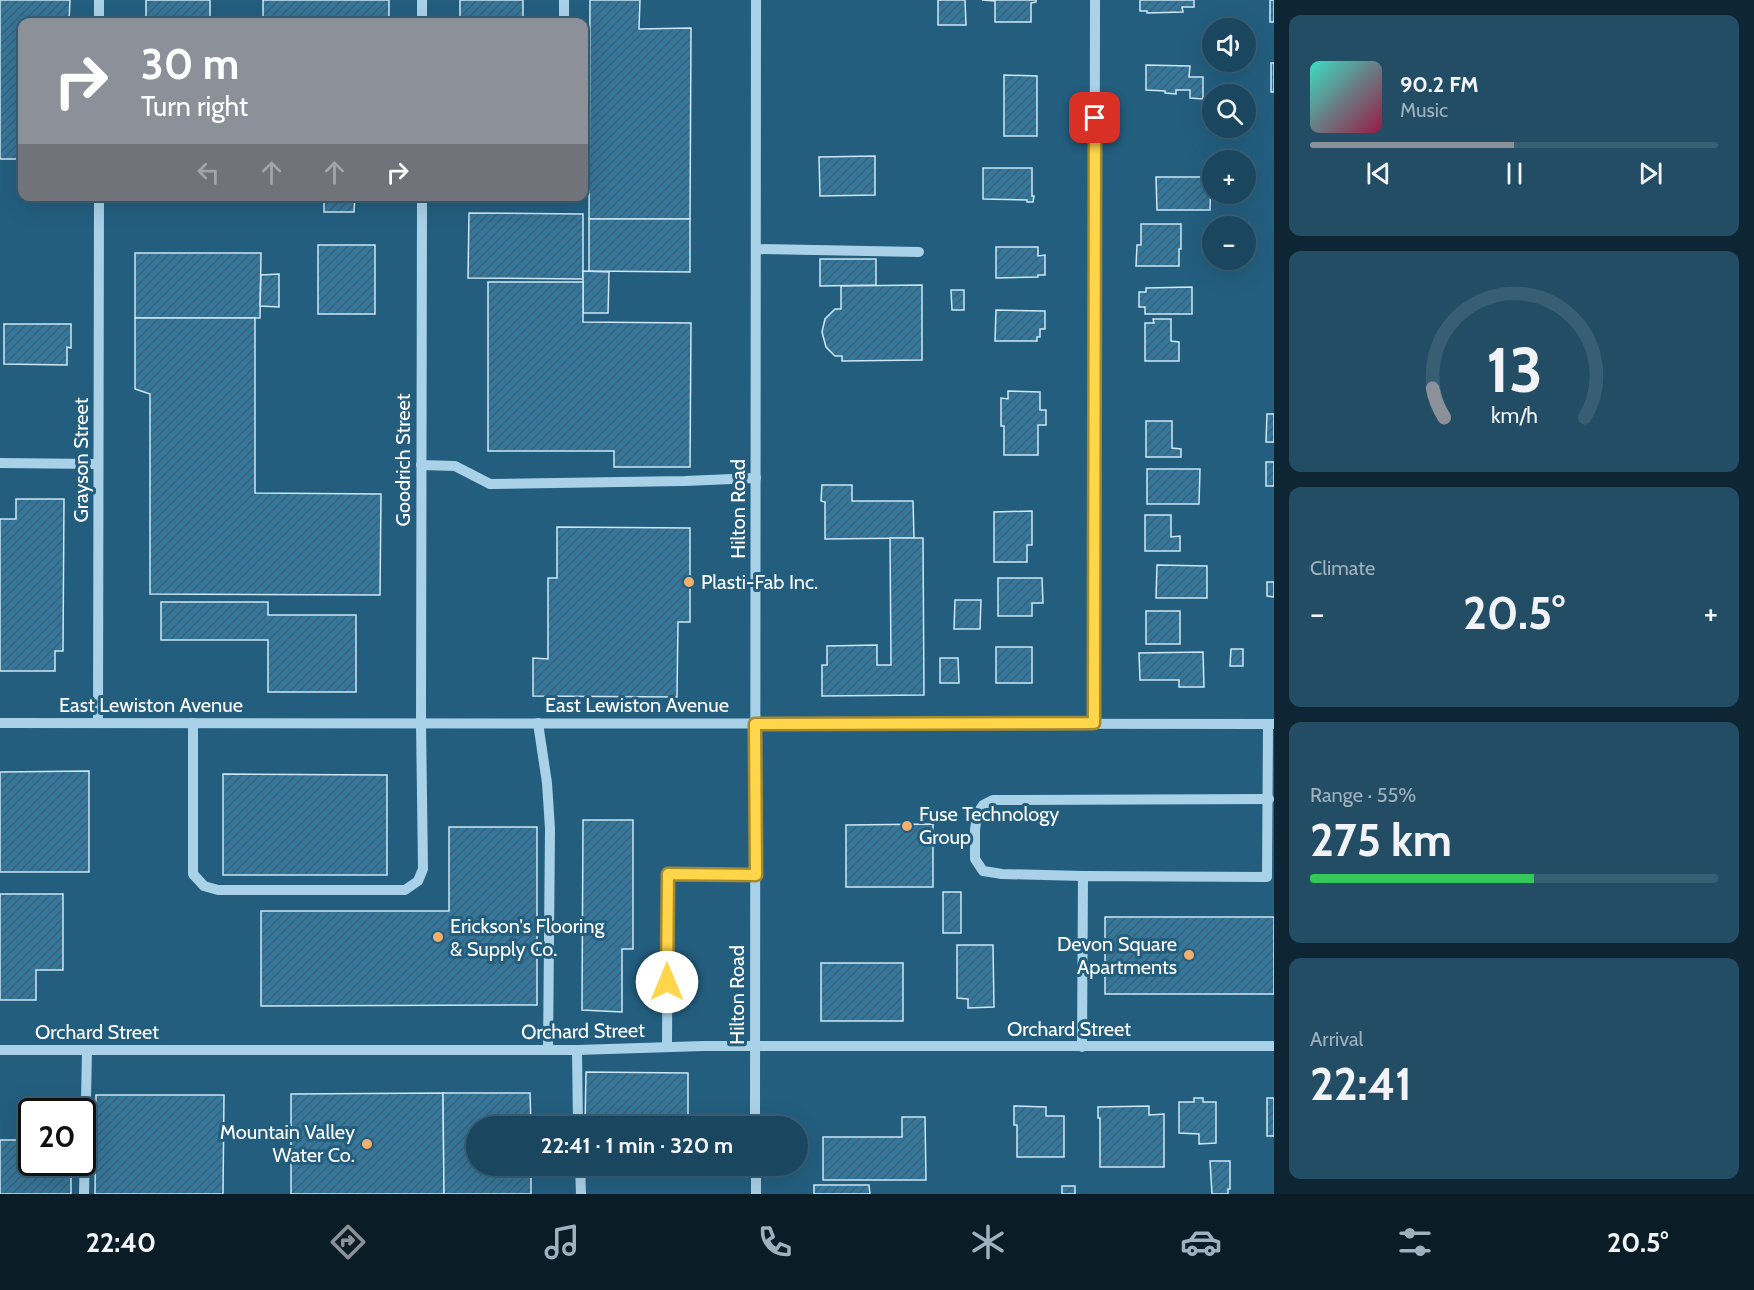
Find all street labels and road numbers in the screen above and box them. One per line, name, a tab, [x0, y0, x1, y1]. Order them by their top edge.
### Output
street label: Goodrich Street	[391, 393, 415, 526]
street label: Grayson Street	[69, 397, 93, 523]
street label: Hilton Road	[726, 459, 750, 559]
street label: East Lewiston Avenue	[59, 693, 243, 717]
street label: East Lewiston Avenue	[545, 693, 729, 717]
street label: Hilton Road	[725, 945, 749, 1045]
street label: Orchard Street	[1007, 1017, 1131, 1041]
street label: Orchard Street	[521, 1018, 645, 1044]
street label: Orchard Street	[35, 1020, 159, 1044]

